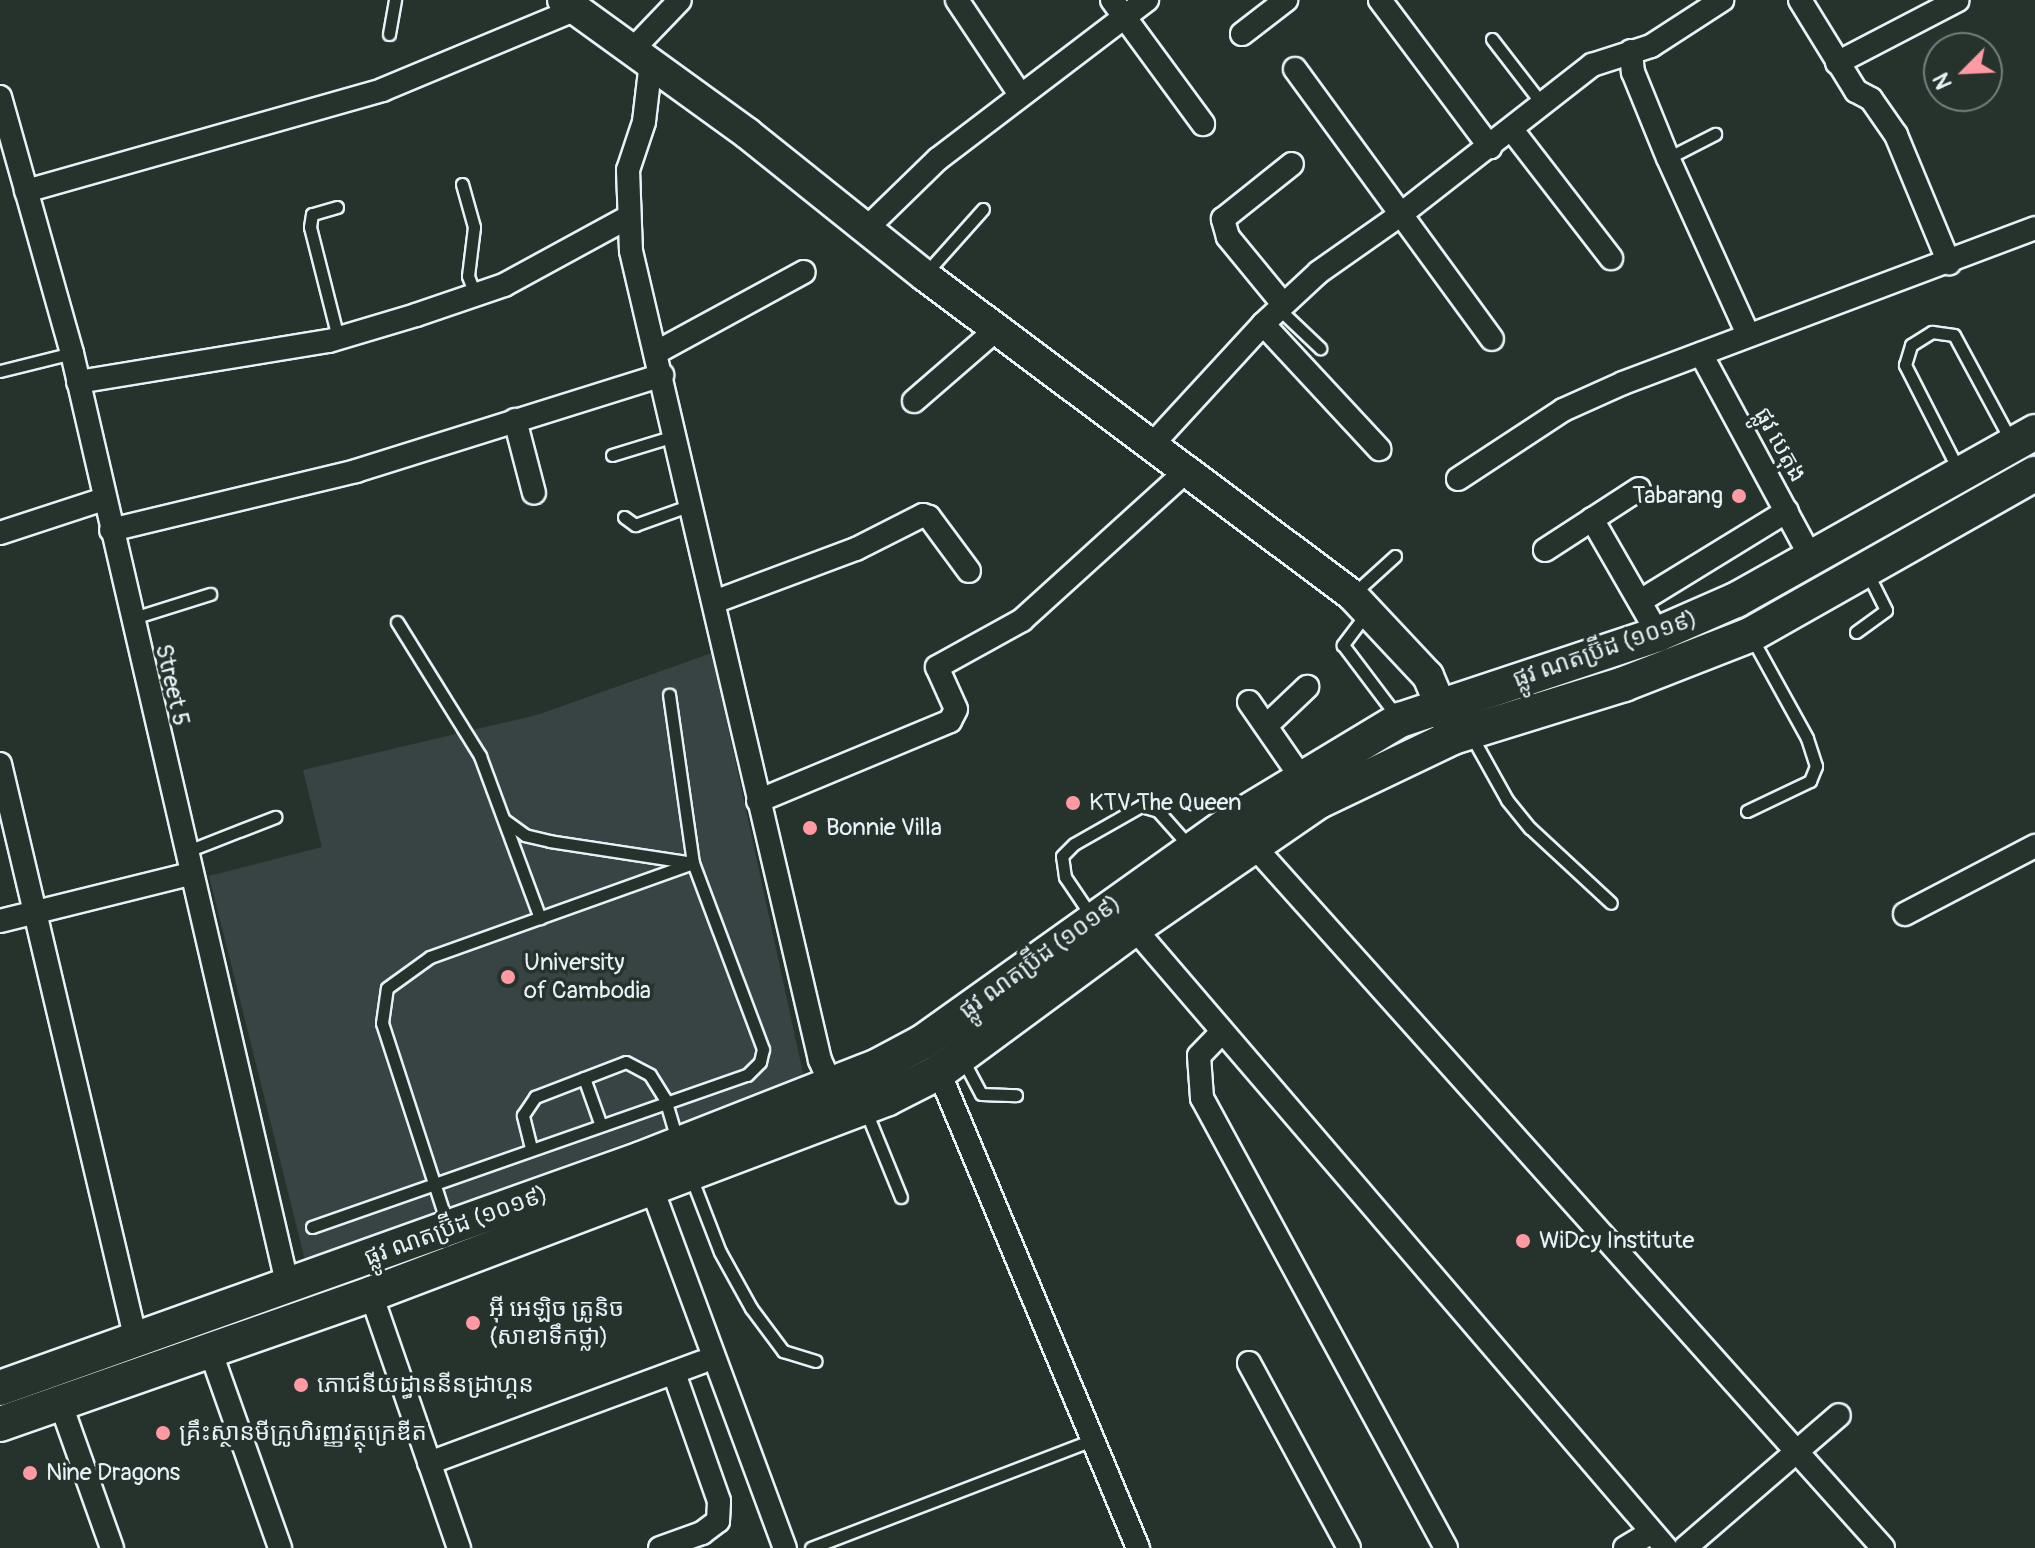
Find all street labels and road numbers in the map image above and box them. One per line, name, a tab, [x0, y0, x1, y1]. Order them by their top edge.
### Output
street label: ផ្លូវ បេតុង	[1748, 403, 1812, 487]
street label: ផ្លូវ ណតប្រ៊ីដ (១០១៩)	[1509, 604, 1701, 694]
street label: Street 5	[149, 641, 195, 729]
street label: ផ្លូវ ណតប្រ៊ីដ (១០១៩)	[954, 889, 1126, 1025]
street label: ផ្លូវ ណតប្រ៊ីដ (១០១៩)	[360, 1179, 552, 1273]

